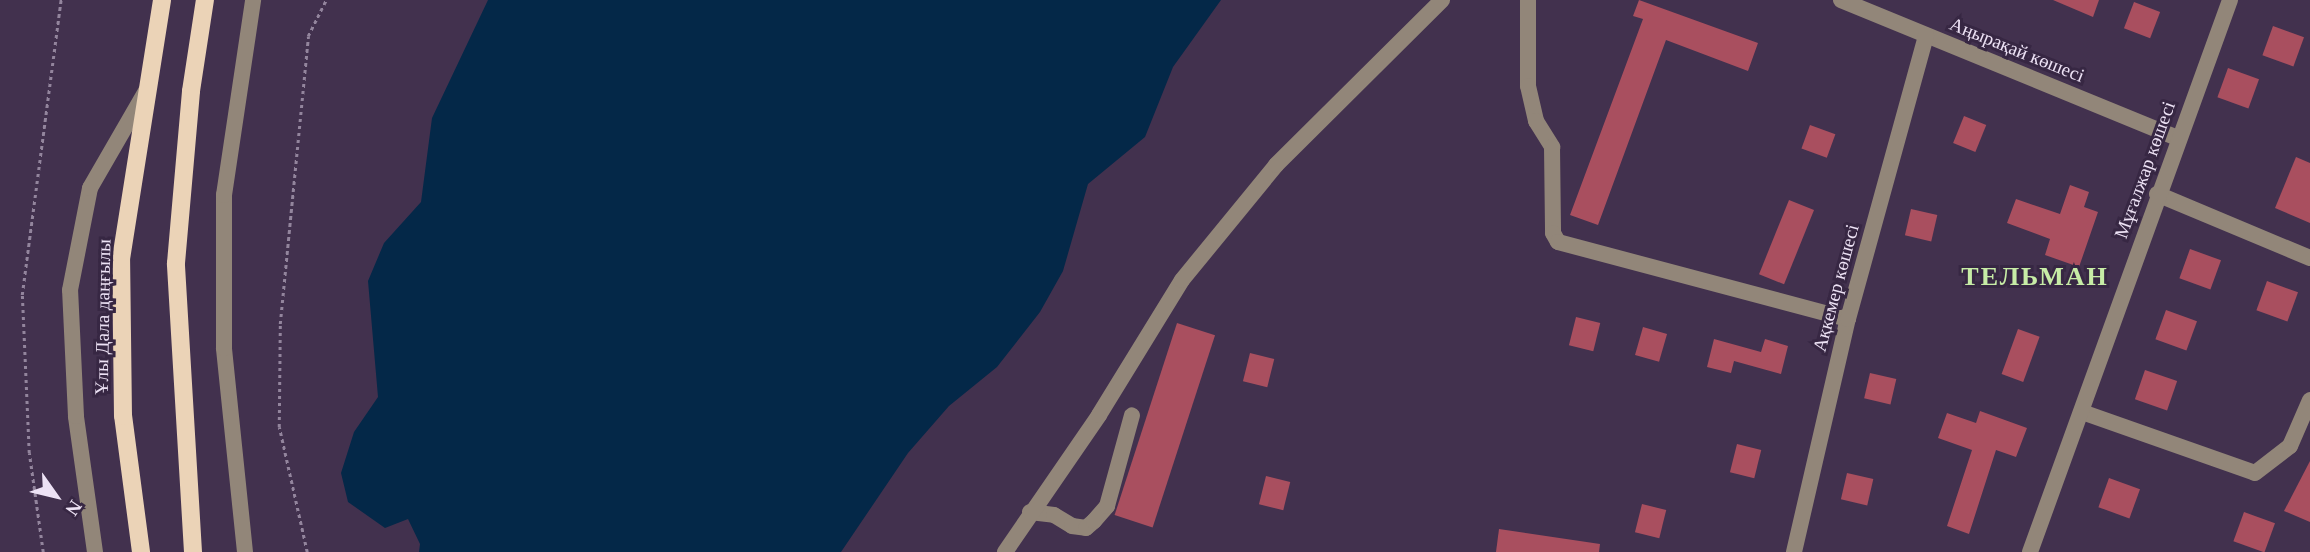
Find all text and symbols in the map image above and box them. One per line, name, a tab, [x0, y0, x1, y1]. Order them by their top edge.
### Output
street label: Аңырақай көшесі	[1946, 13, 2088, 87]
street label: Мұғалжар көшесі	[2110, 98, 2180, 242]
street label: Ақкемер көшесі	[1808, 222, 1864, 354]
street label: Ұлы Дала даңғылы	[90, 239, 116, 395]
district label: ТЕЛЬМАН	[1962, 261, 2108, 293]
north arrow	[21, 461, 91, 531]
text: N	[61, 496, 86, 520]

